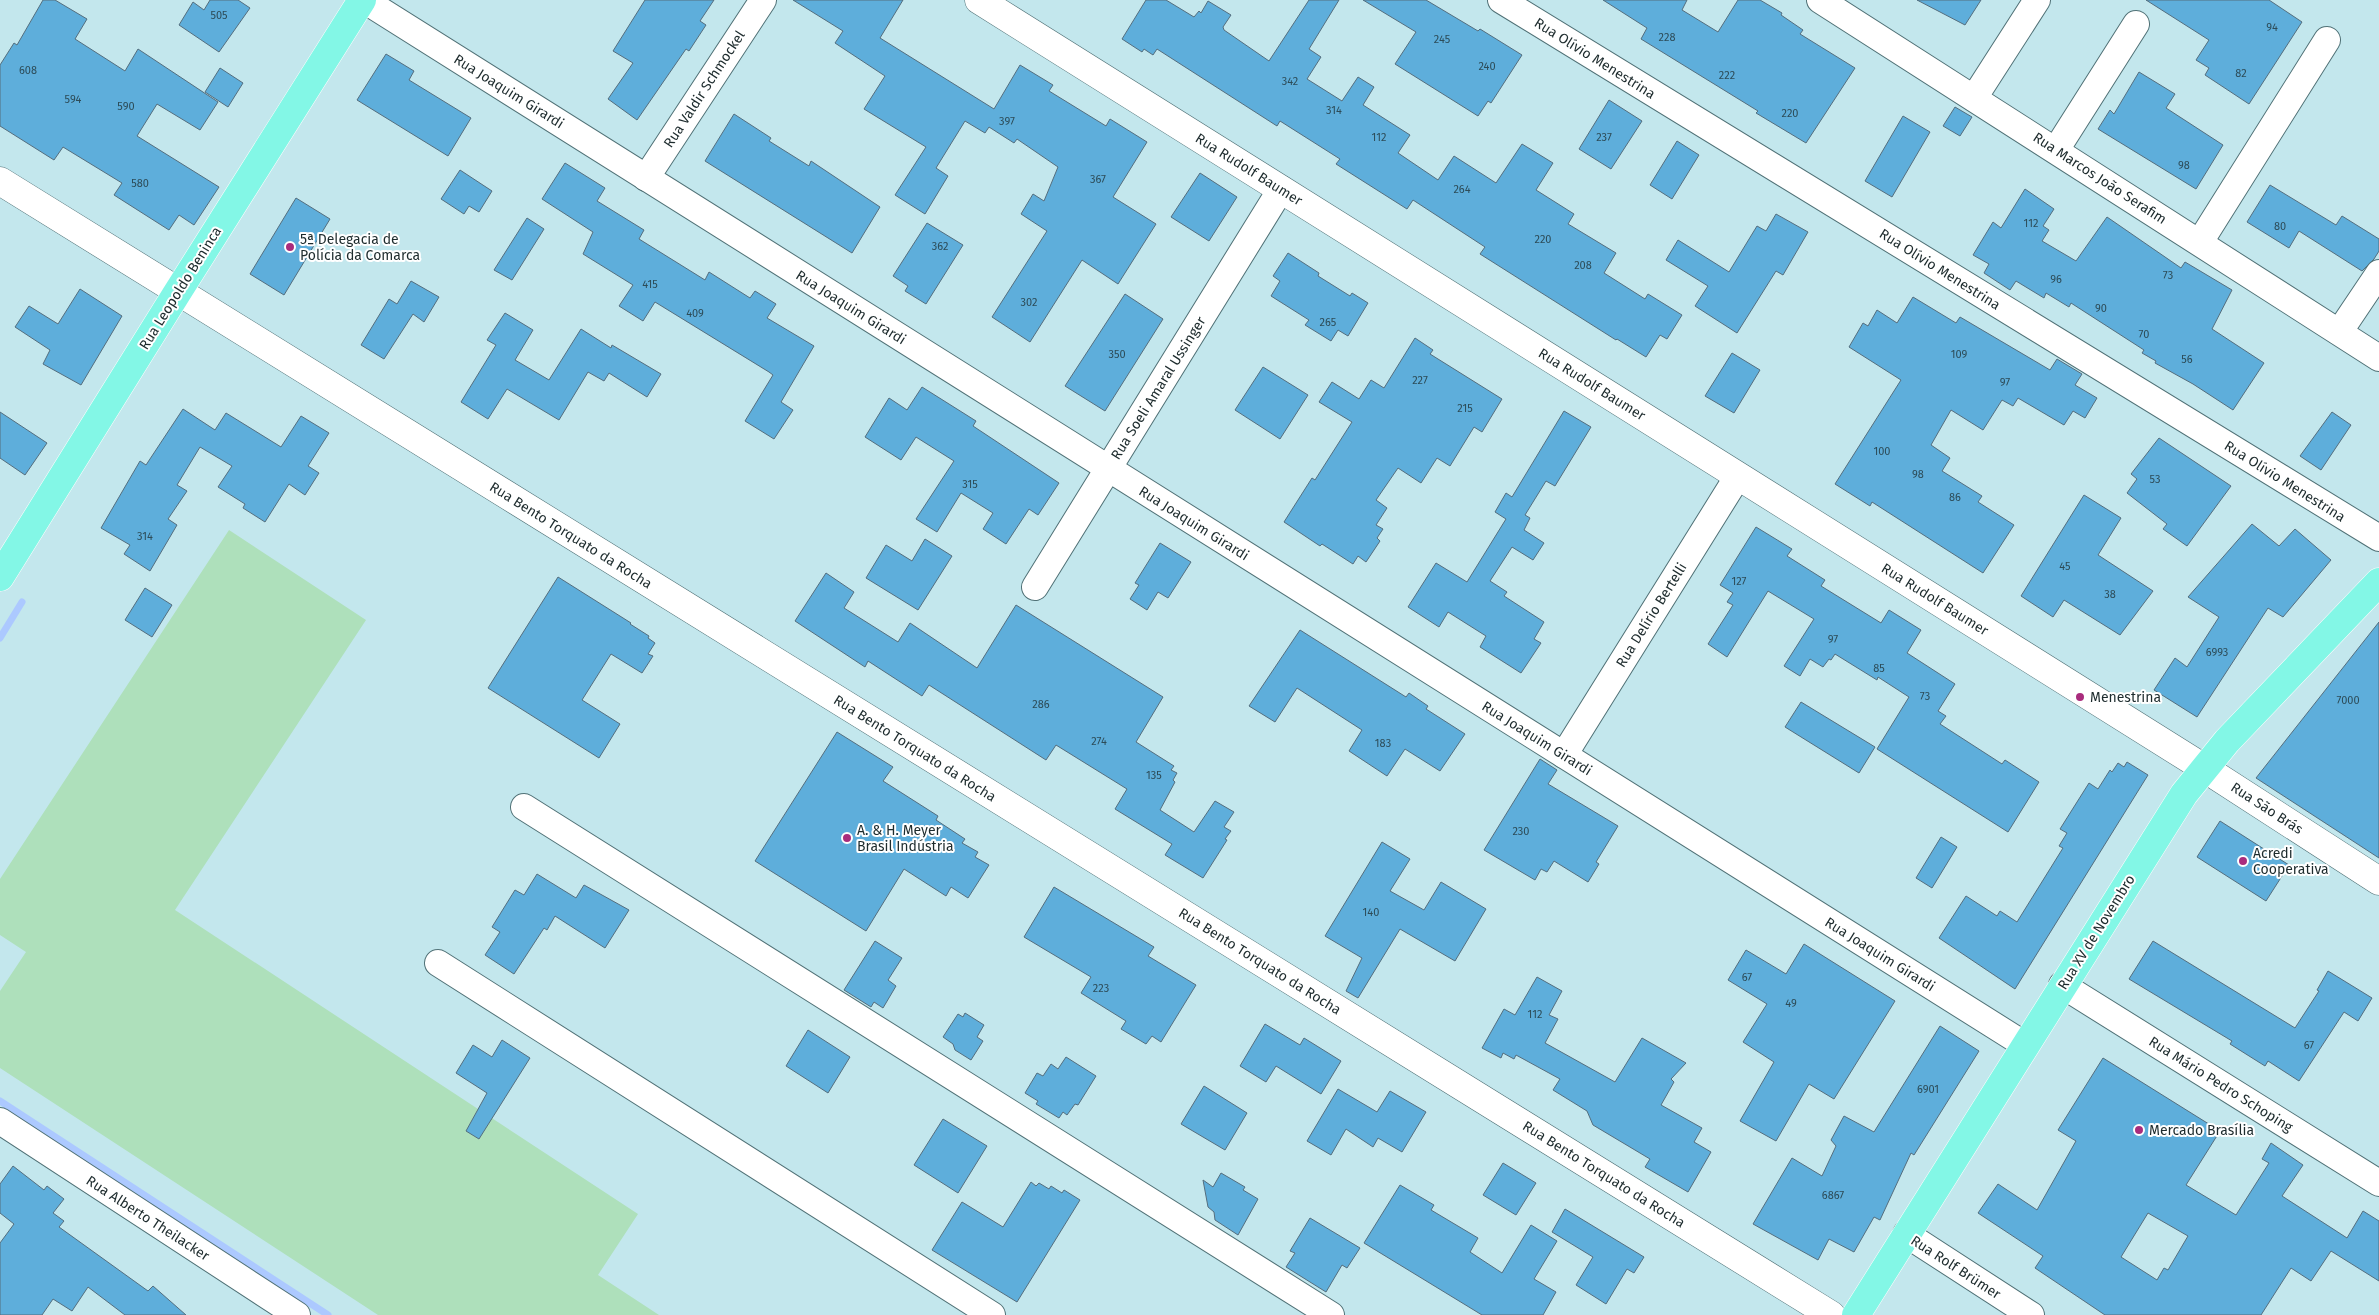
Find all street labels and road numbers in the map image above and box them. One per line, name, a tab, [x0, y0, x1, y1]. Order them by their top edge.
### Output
street label: Rua Olívio Menestrina	[1531, 14, 1658, 103]
street label: Rua Valdir Schmockel	[660, 27, 749, 151]
street label: Rua Joaquim Girardi	[451, 51, 567, 132]
street label: Rua Marcos João Serafim	[2030, 129, 2170, 228]
street label: Rua Rudolf Baumer	[1192, 130, 1306, 210]
street label: Rua Leopoldo Beninca	[136, 224, 225, 353]
street label: Rua Olívio Menestrina	[1876, 225, 2003, 314]
street label: Rua Joaquim Girardi	[793, 267, 909, 348]
street label: Rua Soeli Amaral Ussinger	[1107, 313, 1210, 463]
street label: Rua Rudolf Baumer	[1535, 345, 1649, 425]
street label: Rua Olívio Menestrina	[2221, 437, 2348, 526]
street label: Rua Bento Torquato da Rocha	[486, 478, 655, 592]
street label: Rua Joaquim Girardi	[1136, 483, 1252, 564]
street label: Rua Delírio Bertelli	[1612, 560, 1690, 671]
street label: Rua Rudolf Baumer	[1878, 560, 1992, 640]
street label: Rua Bento Torquato da Rocha	[830, 691, 999, 805]
street label: Rua Joaquim Girardi	[1479, 698, 1595, 779]
street label: Rua São Brás	[2227, 779, 2306, 838]
street label: Rua XV de Novembro	[2054, 872, 2139, 993]
street label: Rua Bento Torquato da Rocha	[1175, 904, 1344, 1018]
street label: Rua Joaquim Girardi	[1822, 914, 1938, 995]
street label: Rua Mário Pedro Schoping	[2146, 1033, 2297, 1136]
street label: Rua Bento Torquato da Rocha	[1519, 1117, 1688, 1231]
street label: Rua Alberto Theilacker	[83, 1172, 213, 1265]
street label: Rua Rolf Brümer	[1907, 1232, 2004, 1303]

